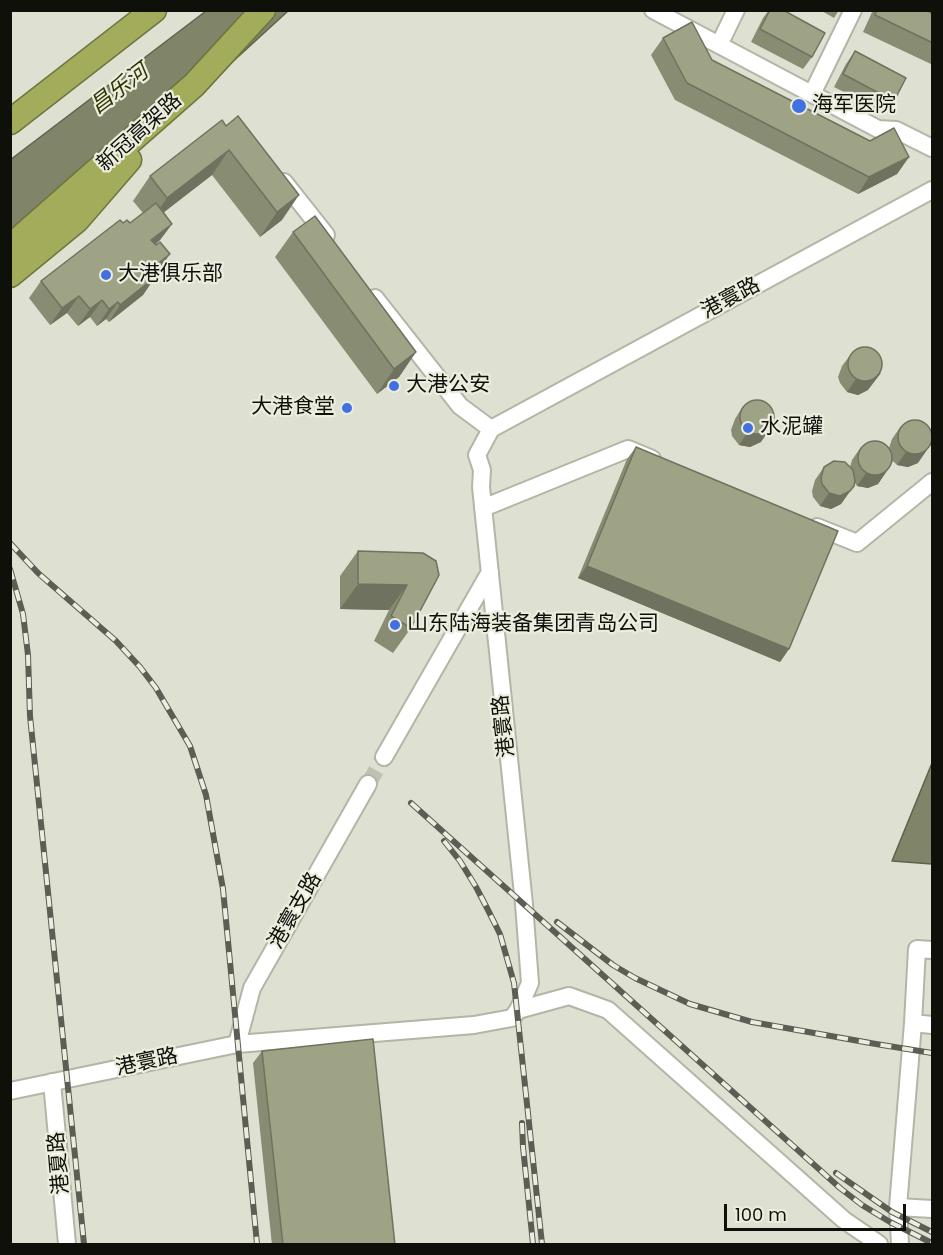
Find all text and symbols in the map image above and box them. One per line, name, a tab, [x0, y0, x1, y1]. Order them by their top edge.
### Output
water label: 昌乐河	[86, 60, 154, 120]
street label: 新冠高架路	[93, 89, 187, 177]
place label: 海军医院	[812, 93, 896, 119]
marker: 海军医院	[790, 97, 808, 115]
place label: 大港俱乐部	[118, 262, 223, 288]
marker: 大港俱乐部	[99, 268, 113, 282]
street label: 港寰路	[697, 273, 765, 325]
place label: 大港公安	[406, 373, 490, 399]
marker: 大港公安	[387, 379, 401, 393]
place label: 大港食堂	[251, 395, 335, 421]
marker: 大港食堂	[340, 401, 354, 415]
place label: 水泥罐	[760, 415, 823, 441]
marker: 水泥罐	[741, 421, 755, 435]
place label: 山东陆海装备集团青岛公司	[407, 612, 659, 638]
marker: 山东陆海装备集团青岛公司	[388, 618, 402, 632]
street label: 港寰路	[489, 693, 521, 759]
street label: 港寰支路	[264, 868, 328, 954]
street label: 港寰路	[114, 1044, 180, 1082]
street label: 港夏路	[45, 1131, 75, 1195]
scale bar	[727, 1192, 908, 1230]
text: 100 m	[735, 1202, 787, 1227]

